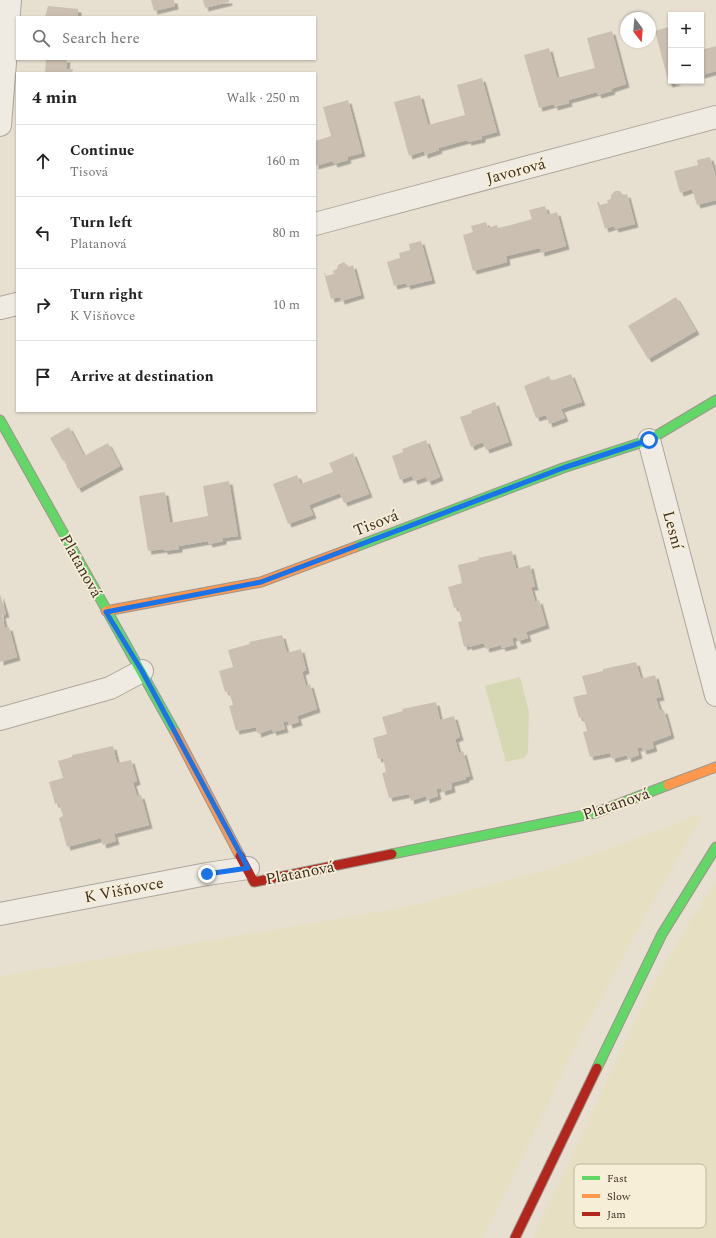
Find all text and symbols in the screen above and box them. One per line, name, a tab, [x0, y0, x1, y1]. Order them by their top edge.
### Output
north arrow	[620, 12, 656, 48]
map controls	[668, 12, 704, 84]
button: +	[668, 12, 704, 48]
search box	[16, 16, 316, 60]
icon: search	[30, 27, 52, 49]
text: Search here	[62, 27, 140, 50]
button: −	[668, 48, 704, 84]
text: 4 min	[32, 85, 77, 111]
text: Walk · 250 m	[226, 88, 300, 108]
text: Continue	[70, 139, 135, 162]
icon: ahead	[32, 150, 54, 172]
text: 160 m	[266, 151, 300, 171]
street label: Javorová	[484, 152, 548, 190]
text: Tisová	[70, 162, 108, 182]
text: Turn left	[70, 211, 132, 234]
icon: left	[32, 222, 54, 244]
text: 80 m	[273, 223, 300, 243]
text: Platanová	[70, 234, 127, 254]
text: Turn right	[70, 283, 143, 306]
icon: right	[32, 294, 54, 316]
text: 10 m	[273, 295, 300, 315]
text: K Višňovce	[70, 306, 135, 326]
text: Arrive at destination	[70, 365, 214, 388]
icon: arrive	[32, 366, 54, 388]
route start	[640, 431, 658, 449]
street label: Tisová	[350, 503, 402, 543]
street label: Lesní	[656, 508, 690, 553]
street label: Platanová	[54, 530, 108, 602]
street label: Platanová	[579, 781, 653, 827]
street label: Platanová	[264, 855, 337, 891]
route end	[198, 865, 216, 883]
street label: K Višňovce	[82, 871, 166, 909]
legend	[574, 1164, 706, 1228]
text: Fast	[607, 1170, 628, 1187]
text: Slow	[607, 1188, 631, 1205]
text: Jam	[607, 1206, 626, 1223]

